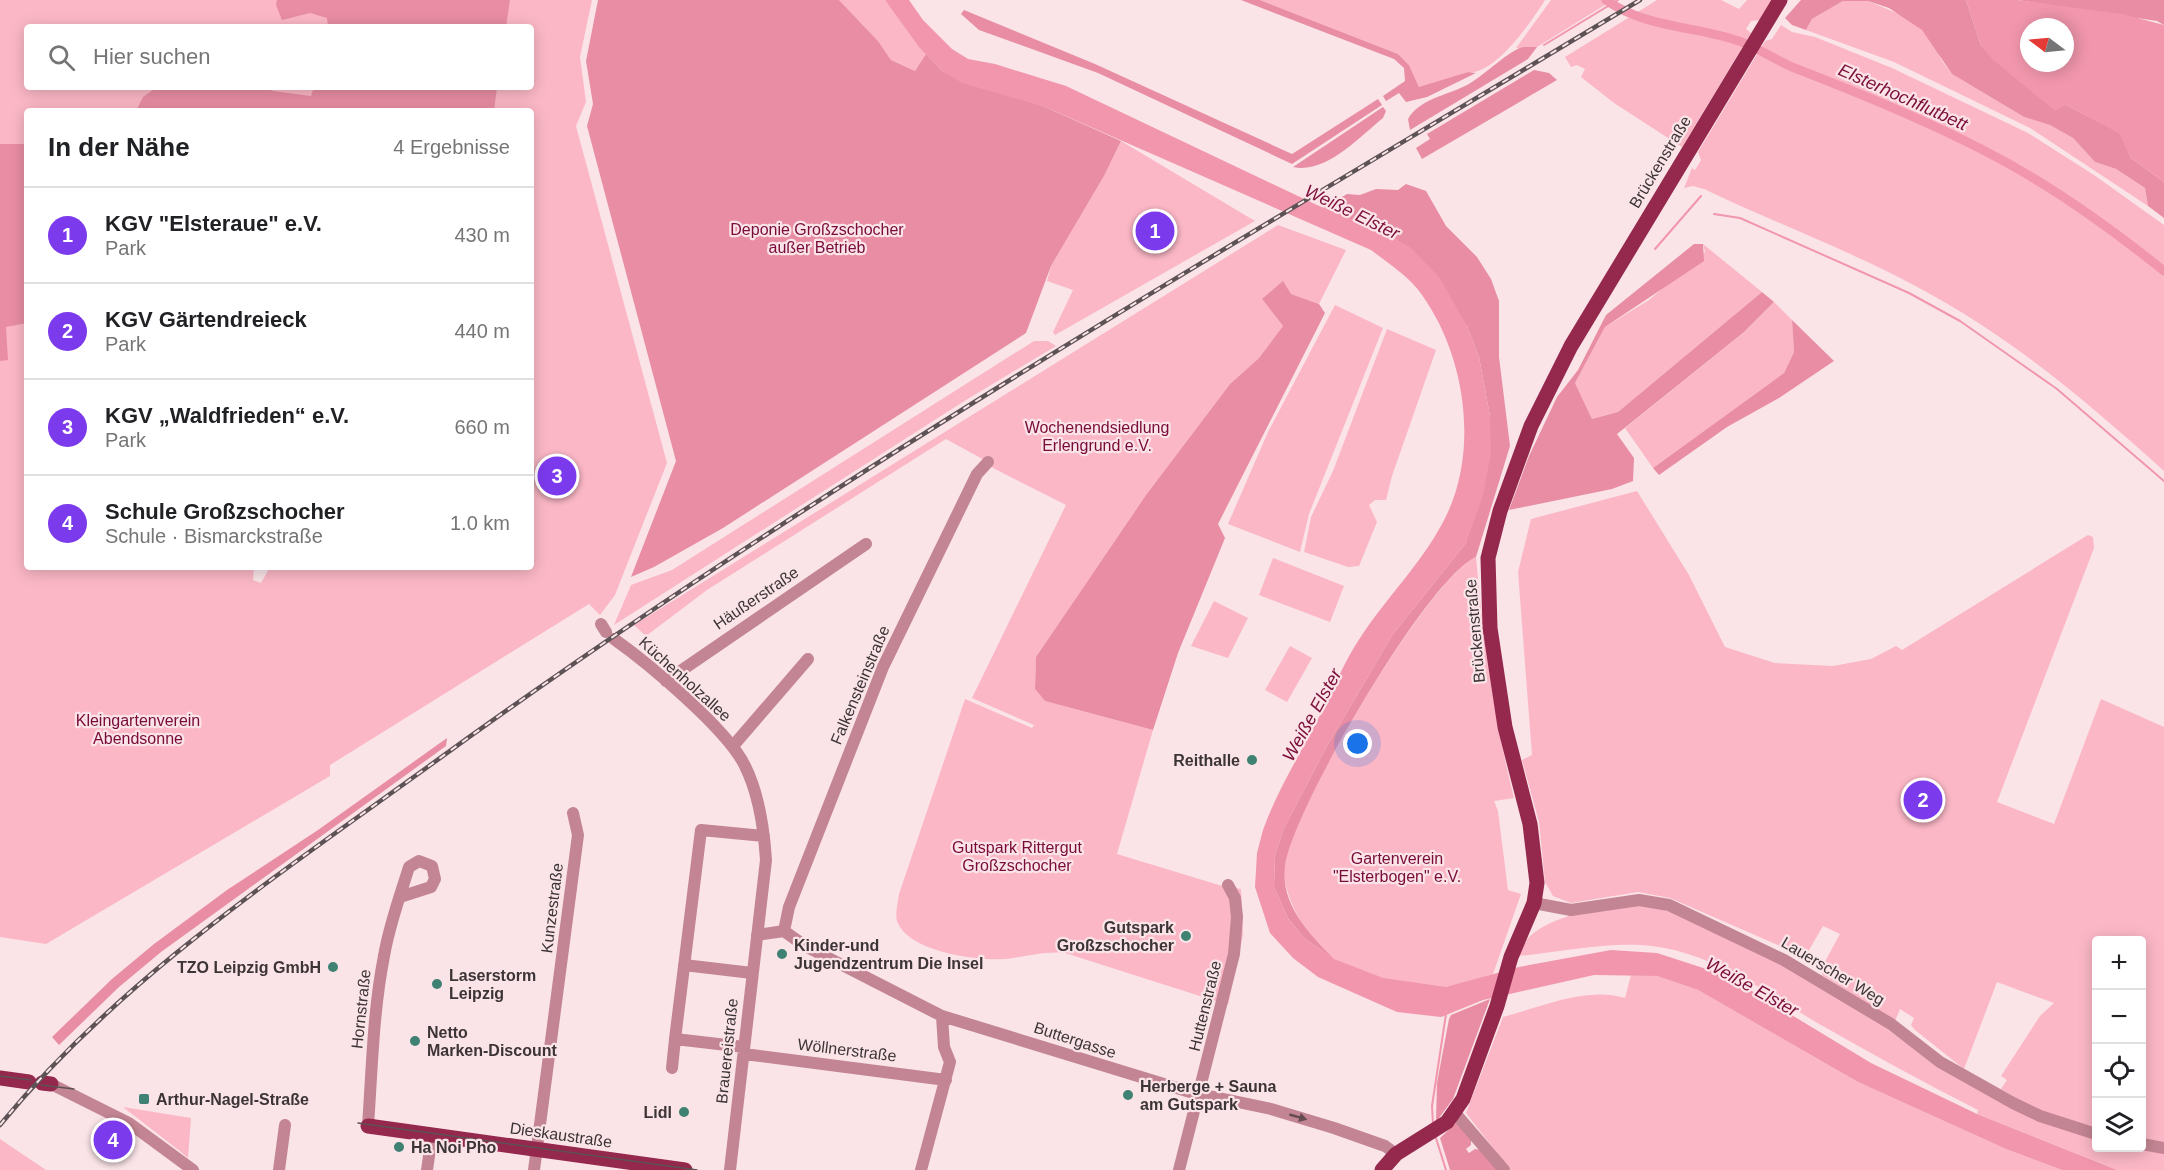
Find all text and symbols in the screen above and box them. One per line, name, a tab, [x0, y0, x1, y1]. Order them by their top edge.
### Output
north arrow	[2020, 18, 2074, 72]
search box	[24, 24, 534, 90]
icon: search	[45, 41, 78, 74]
text: Hier suchen	[93, 44, 210, 69]
water label: Elsterhochflutbett	[1835, 60, 1972, 135]
street label: Brückenstraße	[1626, 113, 1694, 211]
text: In der Nähe	[48, 132, 190, 162]
text: 4 Ergebnisse	[393, 136, 510, 158]
water label: Weiße Elster	[1301, 181, 1403, 244]
pin: 1	[1136, 208, 1174, 254]
text: KGV "Elsteraue" e.V.	[105, 211, 322, 236]
park label: Deponie Großzschocher außer Betrieb	[730, 221, 904, 256]
text: 1	[62, 224, 73, 246]
text: 430 m	[454, 224, 510, 246]
text: Park	[105, 237, 146, 259]
text: KGV Gärtendreieck	[105, 307, 307, 332]
text: 2	[62, 320, 73, 342]
text: 440 m	[454, 320, 510, 342]
text: Park	[105, 333, 146, 355]
text: KGV „Waldfrieden“ e.V.	[105, 403, 349, 428]
text: 3	[62, 416, 73, 438]
text: 660 m	[454, 416, 510, 438]
park label: Wochenendsiedlung Erlengrund e.V.	[1025, 419, 1169, 454]
text: Park	[105, 429, 146, 451]
pin: 3	[538, 454, 576, 498]
text: Schule Großzschocher	[105, 499, 345, 524]
text: 4	[62, 512, 73, 534]
text: 1.0 km	[450, 512, 510, 534]
text: Schule · Bismarckstraße	[105, 525, 323, 547]
street label: Häußerstraße	[710, 563, 802, 633]
street label: Brückenstraße	[1462, 578, 1488, 684]
street label: Falkensteinstraße	[827, 623, 893, 747]
street label: Küchenholzallee	[636, 633, 734, 725]
water label: Weiße Elster	[1278, 664, 1346, 765]
park label: Kleingartenverein Abendsonne	[76, 712, 200, 747]
your location	[1343, 729, 1372, 758]
place label: Reithalle	[1173, 752, 1240, 769]
marker: Reithalle	[1245, 753, 1259, 767]
pin: 2	[1904, 778, 1942, 822]
park label: Gutspark Rittergut Großzschocher	[952, 839, 1082, 874]
park label: Gartenverein "Elsterbogen" e.V.	[1333, 850, 1461, 885]
street label: Kunzestraße	[538, 862, 566, 954]
place label: Gutspark Großzschocher	[1057, 919, 1174, 954]
marker: Gutspark Großzschocher	[1179, 929, 1193, 943]
street label: Lauerscher Weg	[1778, 934, 1888, 1008]
map controls	[2092, 936, 2146, 1152]
button: +	[2092, 936, 2146, 990]
place label: Kinder-und Jugendzentrum Die Insel	[794, 937, 983, 972]
marker: Kinder-und Jugendzentrum Die Insel	[775, 947, 789, 961]
water label: Weiße Elster	[1702, 953, 1803, 1021]
place label: TZO Leipzig GmbH	[177, 959, 321, 976]
street label: Huttenstraße	[1186, 959, 1224, 1053]
marker: TZO Leipzig GmbH	[326, 960, 340, 974]
place label: Laserstorm Leipzig	[449, 967, 536, 1002]
street label: Hornstraße	[348, 968, 374, 1050]
marker: Laserstorm Leipzig	[430, 977, 444, 991]
button: −	[2092, 990, 2146, 1044]
street label: Brauereistraße	[713, 997, 741, 1105]
street label: Buttergasse	[1032, 1019, 1118, 1061]
place label: Netto Marken-Discount	[427, 1024, 557, 1059]
marker: Netto Marken-Discount	[408, 1034, 422, 1048]
street label: Wöllnerstraße	[797, 1035, 898, 1065]
button: locate	[2092, 1044, 2146, 1098]
place label: Herberge + Sauna am Gutspark	[1140, 1078, 1277, 1113]
marker: Herberge + Sauna am Gutspark	[1121, 1088, 1135, 1102]
place label: Arthur-Nagel-Straße	[156, 1091, 309, 1108]
marker: Arthur-Nagel-Straße	[137, 1092, 151, 1106]
button: layers	[2092, 1098, 2146, 1152]
place label: Lidl	[644, 1104, 672, 1121]
marker: Lidl	[677, 1105, 691, 1119]
one-way arrow	[1289, 1113, 1307, 1122]
pin: 4	[94, 1118, 132, 1162]
street label: Dieskaustraße	[509, 1119, 613, 1151]
place label: Ha Noi Pho	[411, 1139, 497, 1156]
marker: Ha Noi Pho	[392, 1140, 406, 1154]

